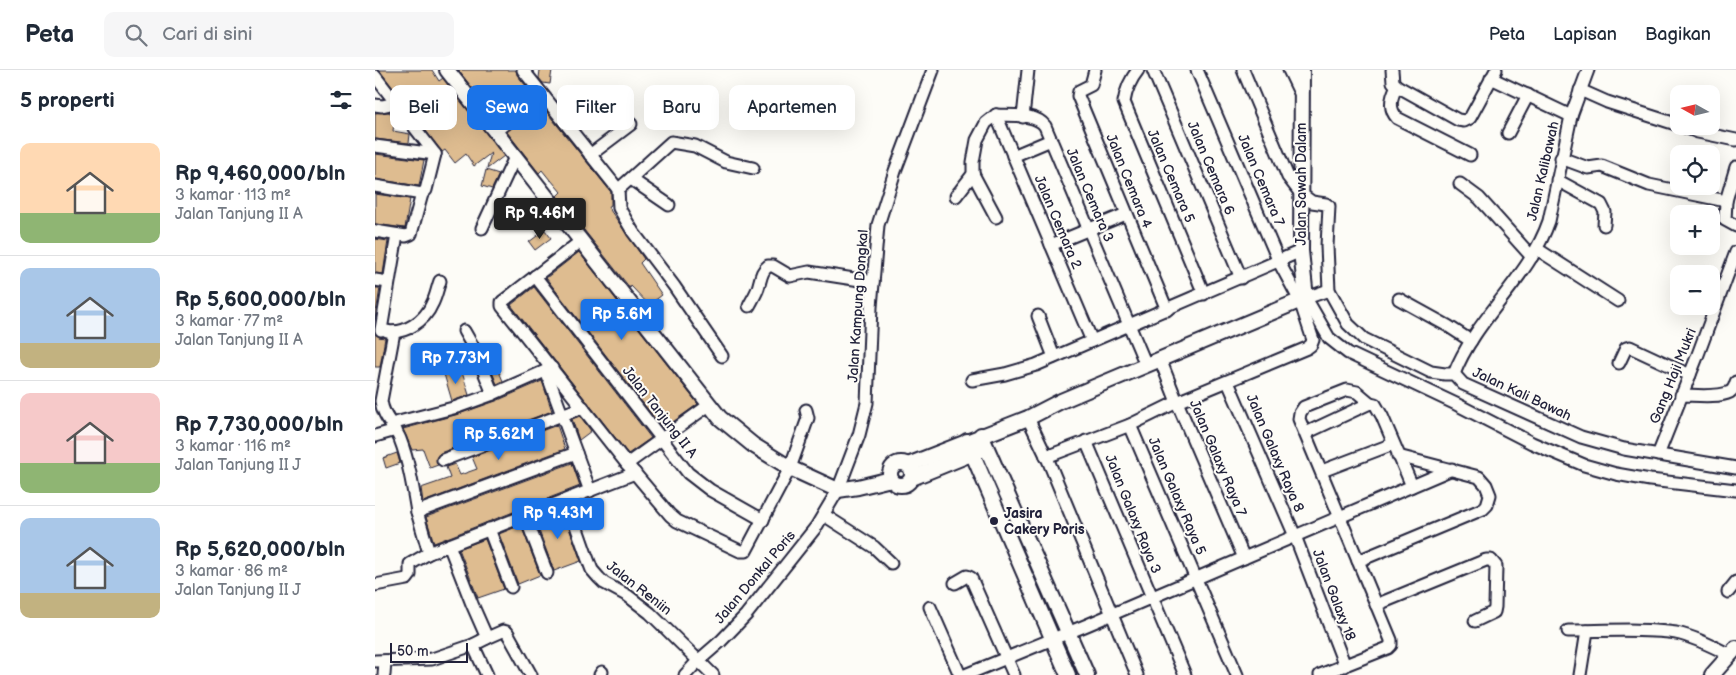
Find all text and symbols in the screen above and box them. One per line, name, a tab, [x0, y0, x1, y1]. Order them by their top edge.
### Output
search box	[104, 12, 454, 57]
text: Peta	[25, 20, 74, 49]
icon: search	[122, 21, 150, 49]
text: Cari di sini	[162, 23, 252, 46]
text: Peta	[1489, 24, 1525, 45]
text: Lapisan	[1553, 24, 1617, 45]
text: Bagikan	[1645, 24, 1711, 45]
chip: Beli	[390, 85, 457, 130]
chip: Sewa	[467, 85, 547, 130]
chip: Filter	[557, 85, 634, 130]
chip: Baru	[644, 85, 719, 130]
chip: Apartemen	[729, 85, 855, 130]
north arrow	[1670, 85, 1720, 135]
map controls	[1670, 85, 1720, 315]
icon: filters	[327, 86, 355, 114]
text: 5 properti	[20, 88, 115, 113]
street label: Jalan Cemara 6	[1184, 118, 1239, 218]
street label: Jalan Kalibawah	[1523, 119, 1563, 222]
street label: Jalan Sawah Dalam	[1293, 123, 1310, 245]
street label: Jalan Cemara 5	[1144, 127, 1198, 225]
street label: Jalan Cemara 4	[1102, 131, 1156, 231]
street label: Jalan Cemara 7	[1234, 131, 1288, 229]
street label: Jalan Cemara 3	[1063, 145, 1117, 245]
button: locate	[1670, 145, 1720, 195]
text: Rp 9,460,000/bln	[175, 161, 346, 186]
icon: home	[60, 163, 120, 223]
street label: Jalan Cemara 2	[1031, 173, 1086, 272]
text: 3 kamar · 113 m²	[175, 186, 291, 205]
pin: Rp 9.46M	[488, 198, 592, 240]
text: Rp 9.46M	[505, 204, 575, 223]
text: Jalan Tanjung II A	[175, 205, 303, 224]
button: +	[1670, 205, 1720, 255]
street label: Jalan Kampung Dongkal	[844, 229, 872, 383]
button: −	[1670, 265, 1720, 315]
text: Rp 5,600,000/bln	[175, 287, 346, 312]
icon: home	[60, 288, 120, 348]
pin: Rp 5.6M	[576, 298, 668, 341]
text: Rp 5.6M	[592, 305, 652, 324]
text: 3 kamar · 77 m²	[175, 312, 283, 331]
street label: Gang Haji Mukri	[1646, 326, 1700, 426]
text: Jalan Tanjung II A	[175, 331, 303, 350]
pin: Rp 7.73M	[404, 342, 508, 385]
text: Rp 7.73M	[422, 349, 490, 368]
street label: Jalan Tanjung II A	[619, 363, 701, 462]
street label: Jalan Kali Bawah	[1470, 364, 1574, 424]
street label: Jalan Galaxy Raya 8	[1242, 391, 1308, 515]
street label: Jalan Galaxy Raya 7	[1186, 397, 1250, 519]
text: Rp 7,730,000/bln	[175, 412, 344, 437]
icon: home	[60, 413, 120, 473]
pin: Rp 5.62M	[447, 418, 551, 461]
text: Rp 5.62M	[464, 425, 534, 444]
street label: Jalan Galaxy Raya 5	[1144, 435, 1210, 557]
text: 3 kamar · 116 m²	[175, 437, 291, 456]
street label: Jalan Galaxy Raya 3	[1101, 452, 1165, 576]
text: Jalan Tanjung II J	[175, 456, 301, 475]
pin: Rp 9.43M	[506, 498, 610, 540]
text: Rp 9.43M	[523, 504, 593, 523]
place label: Jasira Cakery Poris	[1004, 505, 1085, 538]
marker: Jasira Cakery Poris	[988, 515, 1000, 527]
street label: Jalan Donkal Poris	[711, 527, 799, 627]
text: Rp 5,620,000/bln	[175, 537, 345, 562]
icon: home	[60, 538, 120, 598]
street label: Jalan Galaxy 18	[1309, 547, 1359, 643]
street label: Jalan Reniin	[603, 557, 675, 619]
text: 3 kamar · 86 m²	[175, 562, 288, 581]
text: Jalan Tanjung II J	[175, 581, 301, 600]
scale bar	[390, 640, 467, 663]
text: 50 m	[397, 643, 429, 660]

